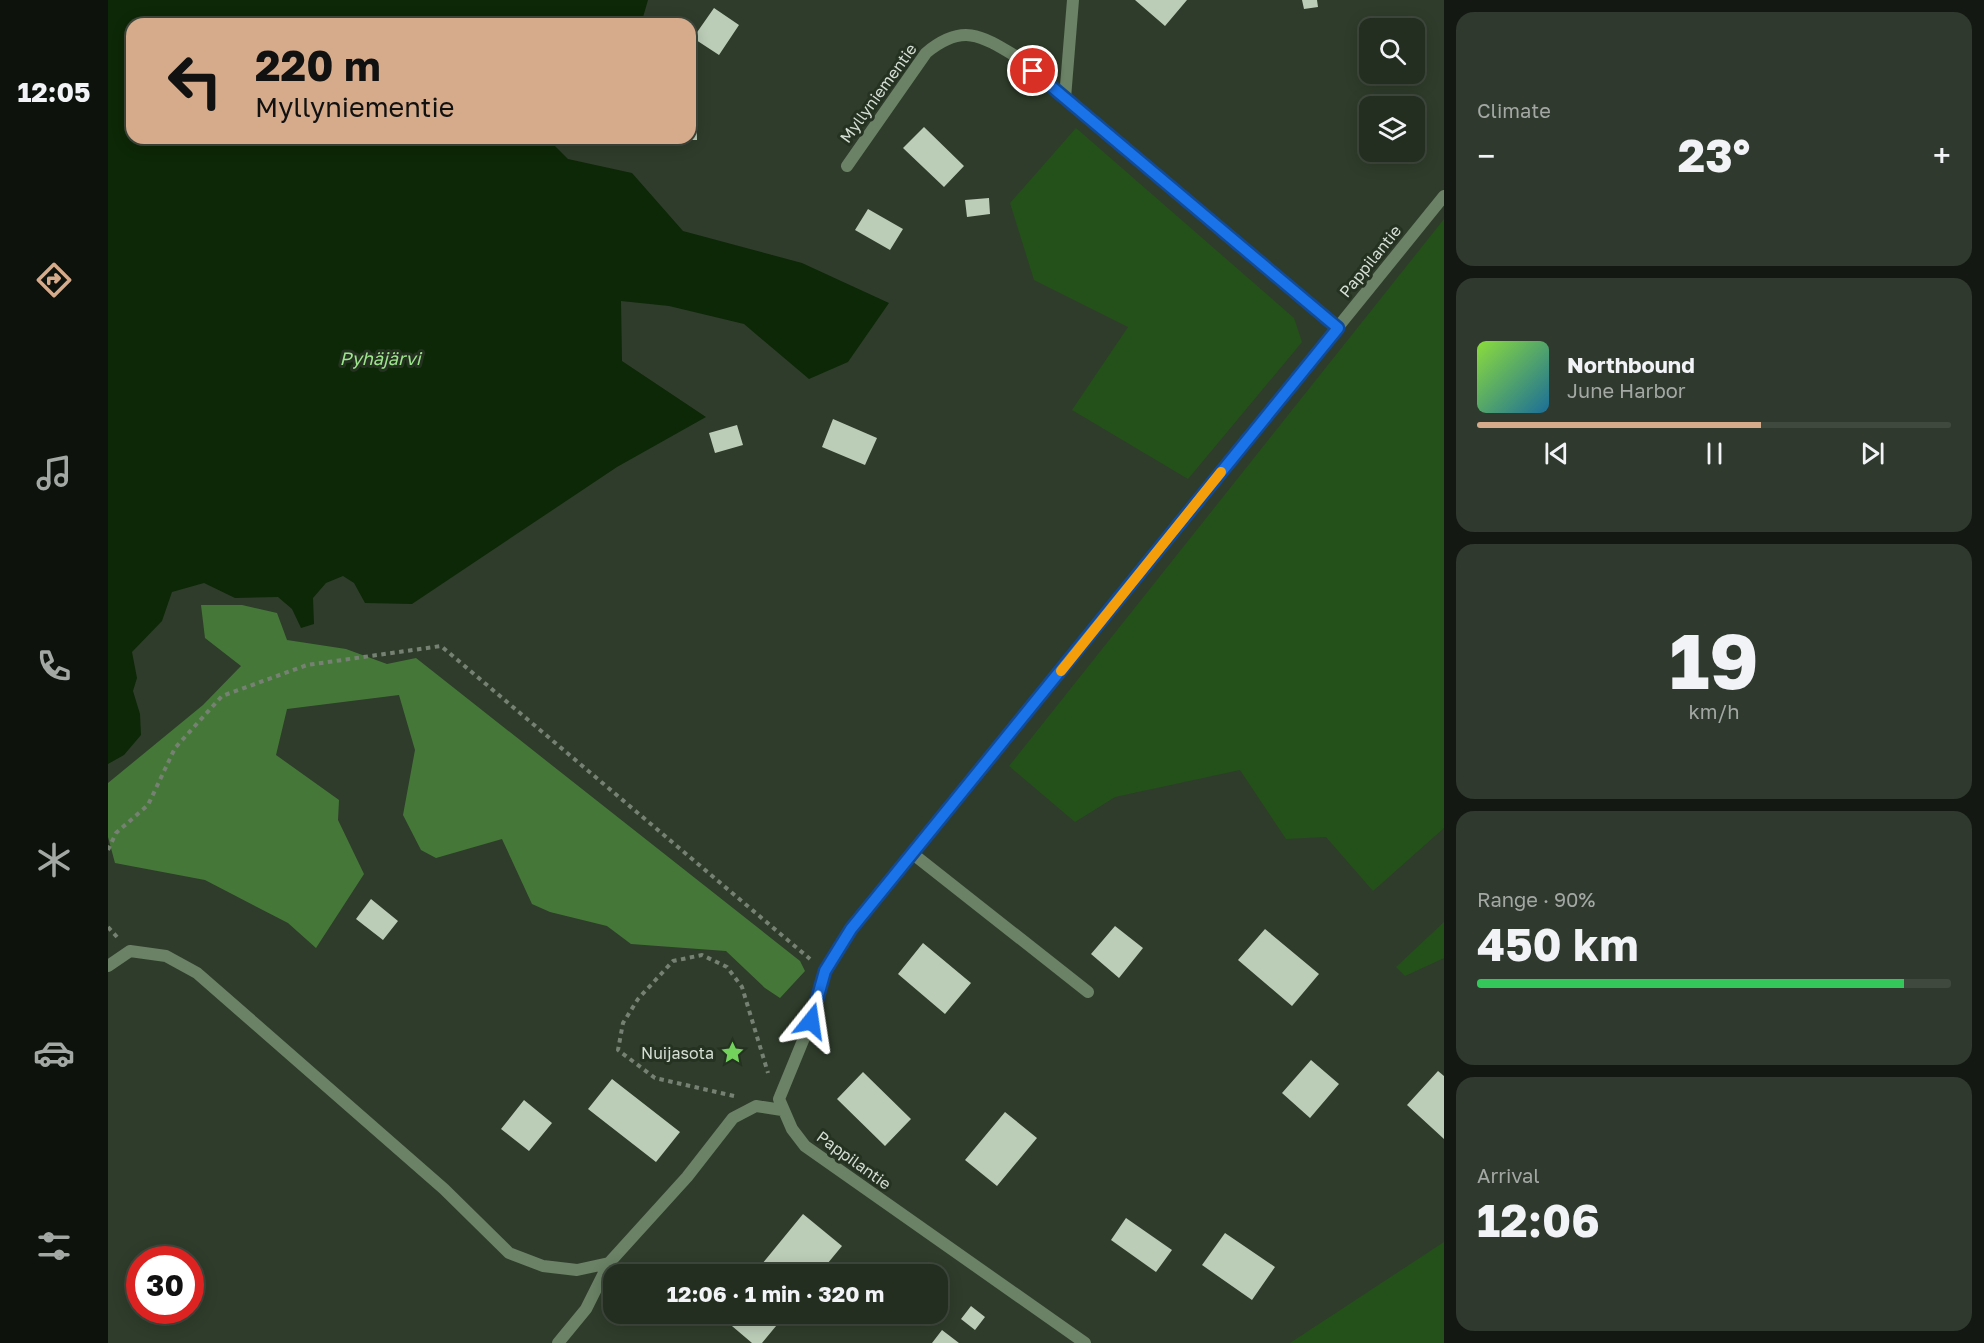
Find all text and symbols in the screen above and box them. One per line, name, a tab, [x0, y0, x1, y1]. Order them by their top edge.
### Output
map controls	[1359, 18, 1425, 162]
button: search	[1359, 18, 1425, 84]
street label: Myllyniementie	[835, 39, 921, 147]
text: 220 m	[255, 40, 381, 90]
icon: left	[156, 42, 234, 120]
pin	[1007, 45, 1058, 96]
icon: arrive	[1016, 54, 1049, 87]
text: 12:05	[17, 76, 91, 108]
text: Myllyniementie	[255, 91, 454, 123]
button: layers	[1359, 96, 1425, 162]
text: Climate	[1477, 98, 1551, 122]
text: 23°	[1678, 128, 1750, 182]
text: −	[1477, 136, 1495, 175]
text: +	[1933, 136, 1951, 175]
street label: Pappilantie	[1335, 221, 1405, 301]
icon: directions	[33, 259, 75, 301]
water label: Pyhäjärvi	[340, 347, 423, 369]
text: Northbound	[1567, 351, 1695, 378]
text: June Harbor	[1567, 378, 1686, 402]
icon: previous	[1540, 437, 1573, 470]
icon: pause	[1698, 437, 1731, 470]
icon: next	[1856, 437, 1889, 470]
icon: music	[33, 452, 75, 494]
text: 19	[1669, 613, 1759, 706]
icon: phone	[33, 645, 75, 687]
text: km/h	[1689, 699, 1739, 723]
icon: climate	[33, 839, 75, 881]
text: Range · 90%	[1477, 887, 1595, 911]
text: 450 km	[1477, 917, 1639, 971]
position arrow	[779, 989, 843, 1053]
icon: car	[33, 1032, 75, 1074]
place icon: Nuijasota	[719, 1040, 745, 1066]
place label: Nuijasota	[641, 1043, 714, 1063]
street label: Pappilantie	[813, 1126, 895, 1194]
text: Arrival	[1477, 1163, 1540, 1187]
text: 12:06	[1477, 1193, 1600, 1247]
icon: filters	[33, 1225, 75, 1267]
speed limit sign: 30	[126, 1246, 204, 1324]
text: 12:06 · 1 min · 320 m	[667, 1280, 884, 1307]

